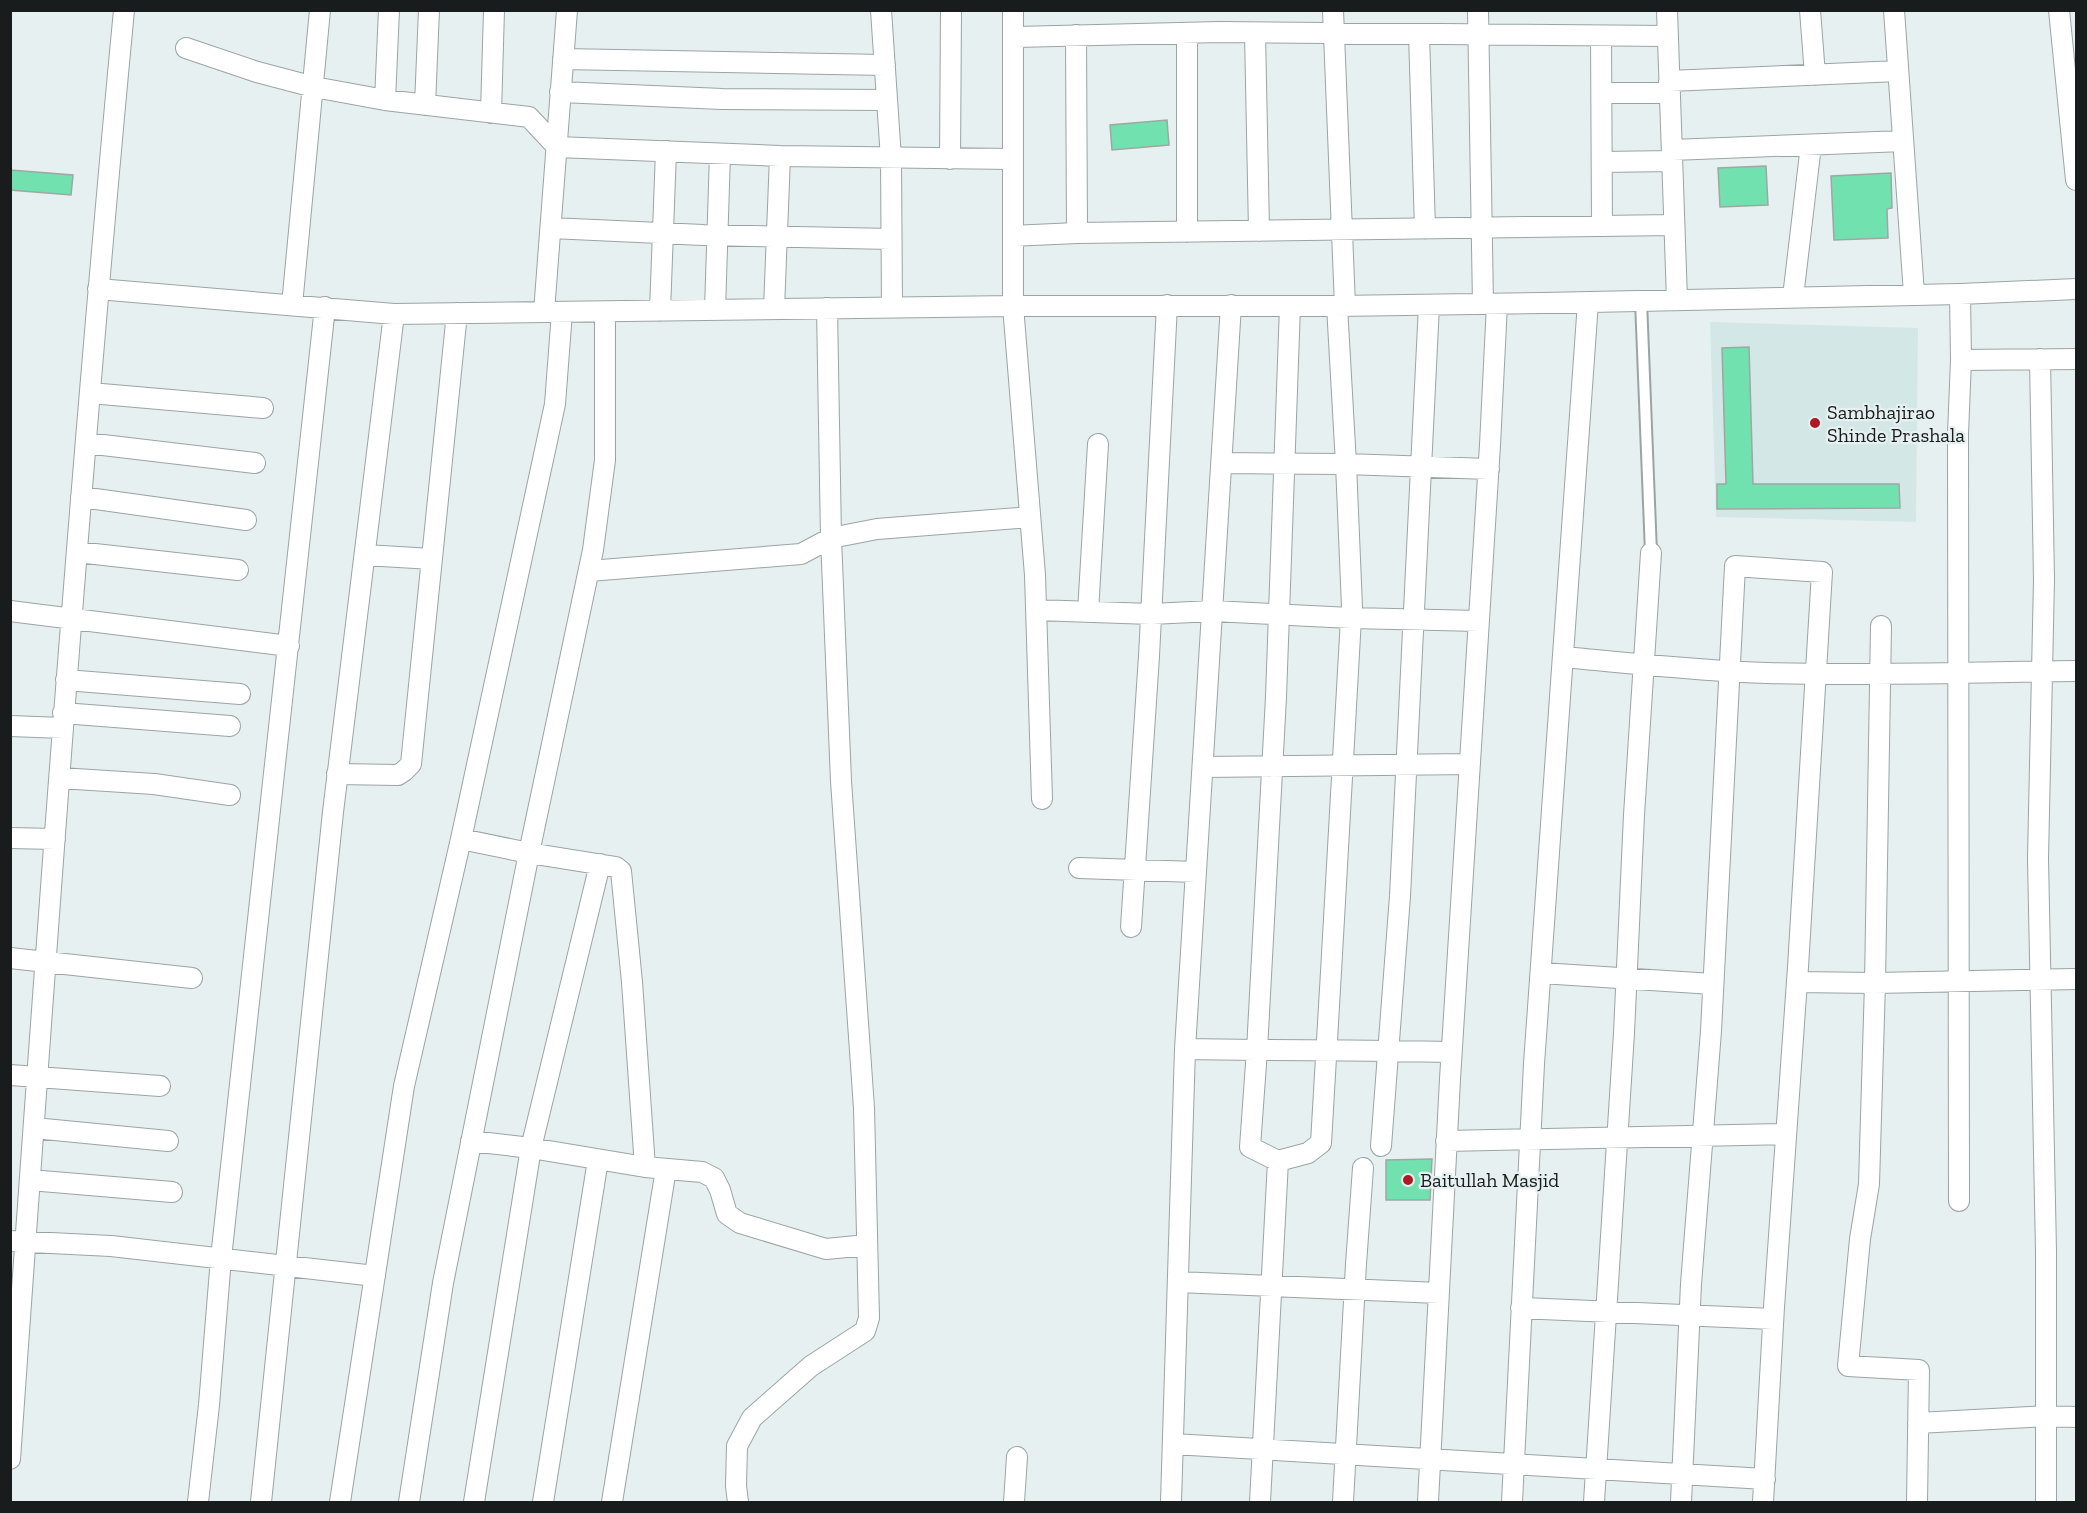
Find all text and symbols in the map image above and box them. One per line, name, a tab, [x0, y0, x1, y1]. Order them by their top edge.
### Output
place label: Sambhajirao Shinde Prashala	[1827, 400, 1965, 447]
marker: Sambhajirao Shinde Prashala	[1808, 416, 1822, 430]
place label: Baitullah Masjid	[1420, 1168, 1559, 1192]
marker: Baitullah Masjid	[1401, 1173, 1415, 1187]

